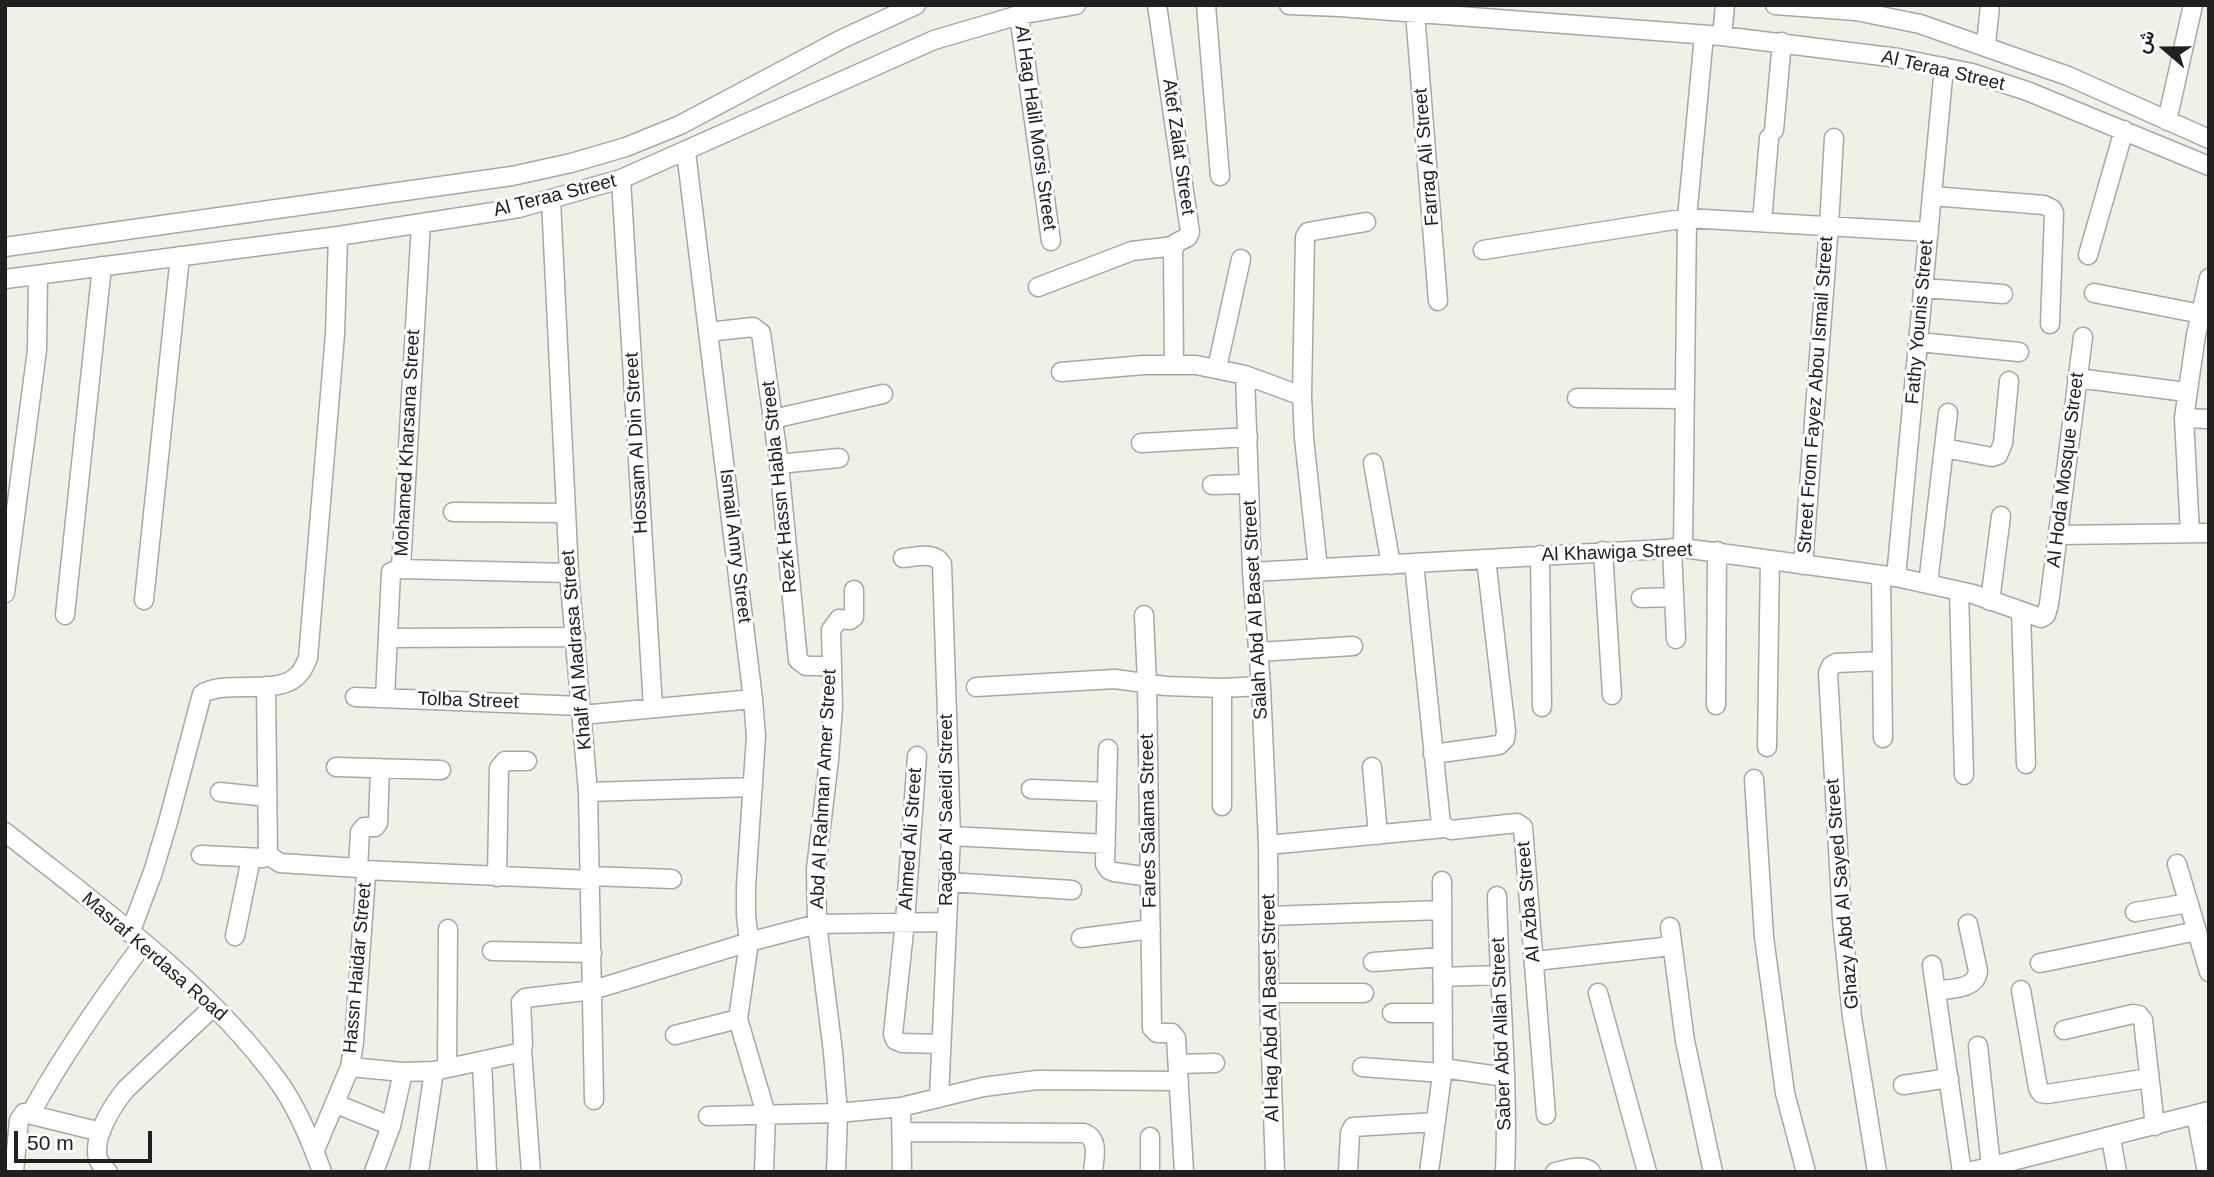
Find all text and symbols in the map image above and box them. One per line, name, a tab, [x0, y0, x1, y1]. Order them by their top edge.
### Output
north arrow	[2130, 14, 2200, 84]
street label: Al Hag Halil Morsi Street	[1009, 24, 1061, 232]
text: ش	[2131, 27, 2159, 56]
street label: Al Teraa Street	[1879, 46, 2007, 96]
street label: Atef Zalat Street	[1157, 77, 1199, 217]
street label: Farrag Ali Street	[1410, 87, 1444, 227]
street label: Al Teraa Street	[491, 170, 619, 222]
street label: Street From Fayez Abou Ismail Street	[1794, 236, 1838, 554]
street label: Fathy Younis Street	[1901, 239, 1939, 405]
street label: Mohamed Kharsana Street	[391, 329, 425, 557]
street label: Hossam Al Din Street	[621, 352, 653, 534]
street label: Al Hoda Mosque Street	[2043, 371, 2089, 569]
street label: Rezk Hassn Habla Street	[758, 380, 802, 594]
street label: Ismail Amry Street	[714, 468, 756, 624]
street label: Salah Abd Al Baset Street	[1239, 500, 1273, 720]
street label: Al Khawiga Street	[1541, 539, 1693, 567]
street label: Khalf Al Madrasa Street	[557, 549, 597, 751]
street label: Abd Al Rahman Amer Street	[806, 669, 842, 909]
street label: Tolba Street	[417, 688, 519, 714]
street label: Ragab Al Saeidi Street	[936, 714, 958, 906]
street label: Fares Salama Street	[1136, 734, 1162, 908]
street label: Ahmed Ali Street	[895, 767, 927, 911]
street label: Ghazy Abd Al Sayed Street	[1822, 778, 1864, 1010]
street label: Al Azba Street	[1512, 841, 1546, 963]
street label: Hassn Haidar Street	[339, 882, 377, 1054]
street label: Masraf Kerdasa Road	[77, 888, 231, 1026]
street label: Al Hag Abd Al Baset Street	[1258, 894, 1284, 1122]
street label: Saber Abd Allah Street	[1487, 937, 1517, 1131]
scale bar	[18, 1118, 156, 1162]
text: 50 m	[27, 1131, 74, 1154]

